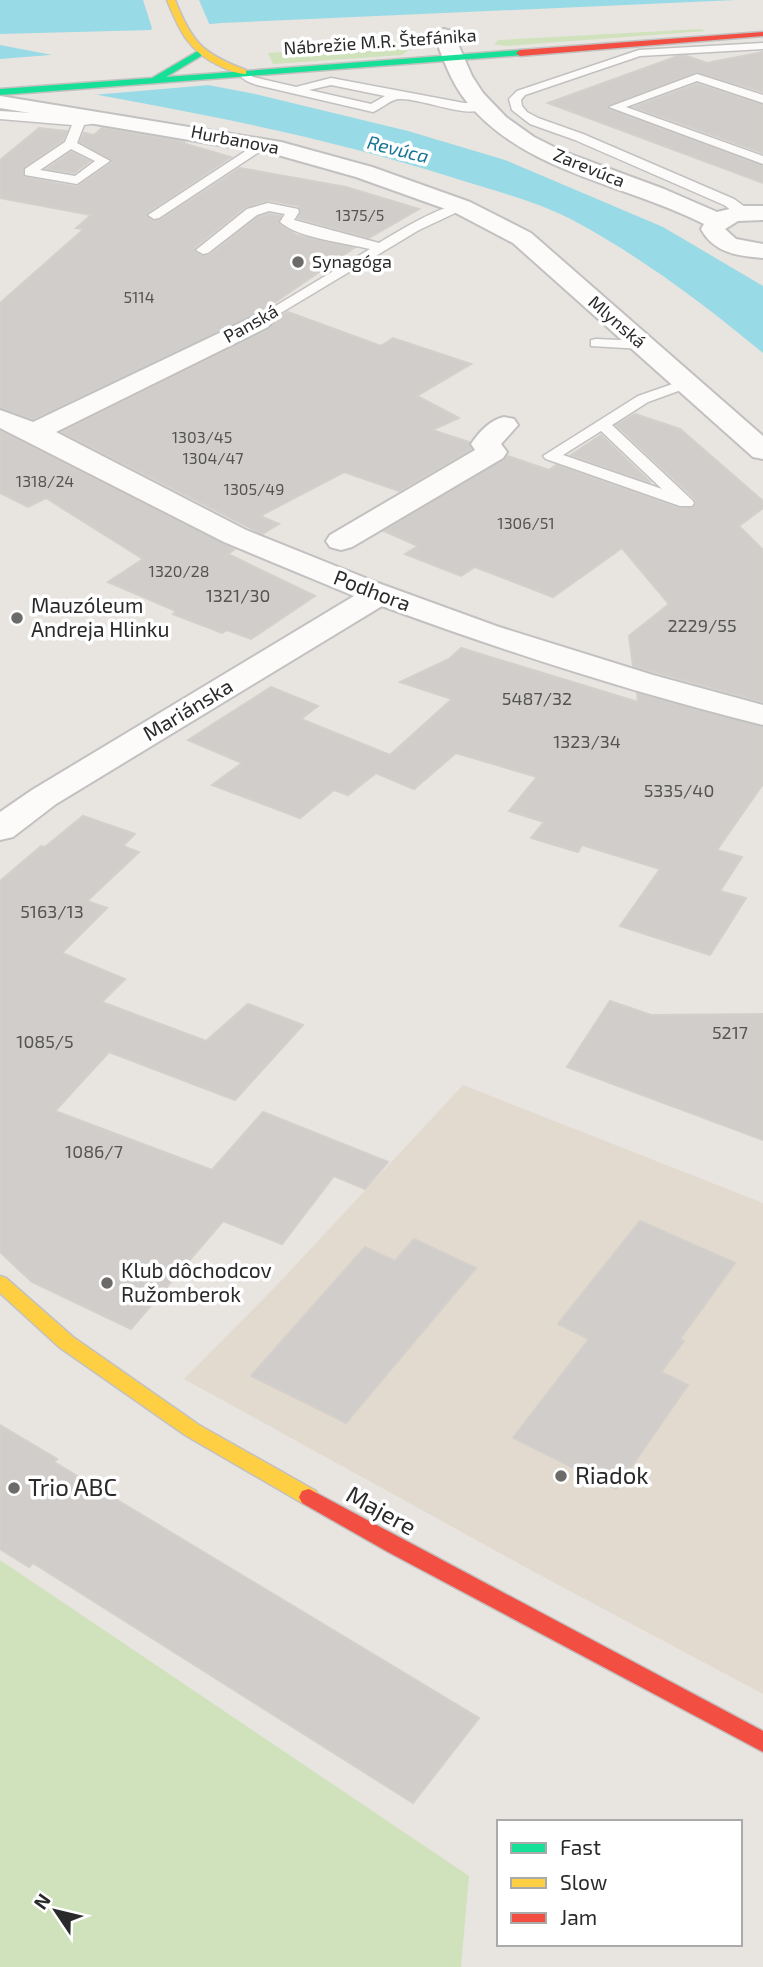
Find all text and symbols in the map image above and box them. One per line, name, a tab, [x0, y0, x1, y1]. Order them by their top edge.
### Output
street label: Nábrežie M.R. Štefánika	[283, 23, 477, 59]
street label: Hurbanova	[189, 120, 281, 158]
water label: Revúca	[365, 130, 431, 167]
street label: Zarevúca	[550, 143, 628, 191]
house number: 1375/5	[336, 205, 384, 224]
place label: Synagóga	[312, 250, 392, 272]
marker: Synagóga	[290, 254, 306, 270]
house number: 5114	[123, 287, 155, 306]
street label: Mlynská	[584, 290, 651, 352]
street label: Panská	[219, 299, 282, 347]
house number: 1303/45	[172, 427, 232, 446]
house number: 1304/47	[182, 448, 244, 467]
house number: 1318/24	[16, 471, 74, 490]
house number: 1305/49	[224, 479, 284, 498]
house number: 1306/51	[497, 513, 555, 532]
house number: 1320/28	[149, 561, 209, 580]
street label: Podhora	[331, 564, 415, 616]
house number: 1321/30	[206, 584, 270, 606]
place label: Mauzóleum Andreja Hlinku	[31, 592, 170, 642]
marker: Mauzóleum Andreja Hlinku	[9, 610, 25, 626]
house number: 2229/55	[667, 614, 737, 636]
street label: Mariánska	[138, 672, 237, 745]
house number: 5487/32	[502, 687, 572, 709]
house number: 1323/34	[553, 730, 621, 752]
house number: 5335/40	[644, 779, 714, 801]
house number: 5163/13	[20, 900, 84, 922]
house number: 5217	[712, 1021, 748, 1043]
house number: 1085/5	[16, 1030, 74, 1052]
house number: 1086/7	[65, 1140, 123, 1162]
place label: Klub dôchodcov Ružomberok	[121, 1257, 272, 1306]
marker: Klub dôchodcov Ružomberok	[99, 1275, 115, 1291]
place label: Riadok	[575, 1460, 649, 1489]
marker: Riadok	[553, 1468, 569, 1484]
place label: Trio ABC	[28, 1472, 117, 1501]
street label: Majere	[342, 1479, 422, 1541]
marker: Trio ABC	[6, 1480, 22, 1496]
legend	[497, 1820, 742, 1946]
text: Fast	[560, 1834, 601, 1859]
text: Slow	[560, 1869, 607, 1894]
north arrow	[21, 1876, 91, 1946]
text: N	[28, 1889, 55, 1913]
text: Jam	[560, 1904, 597, 1929]

